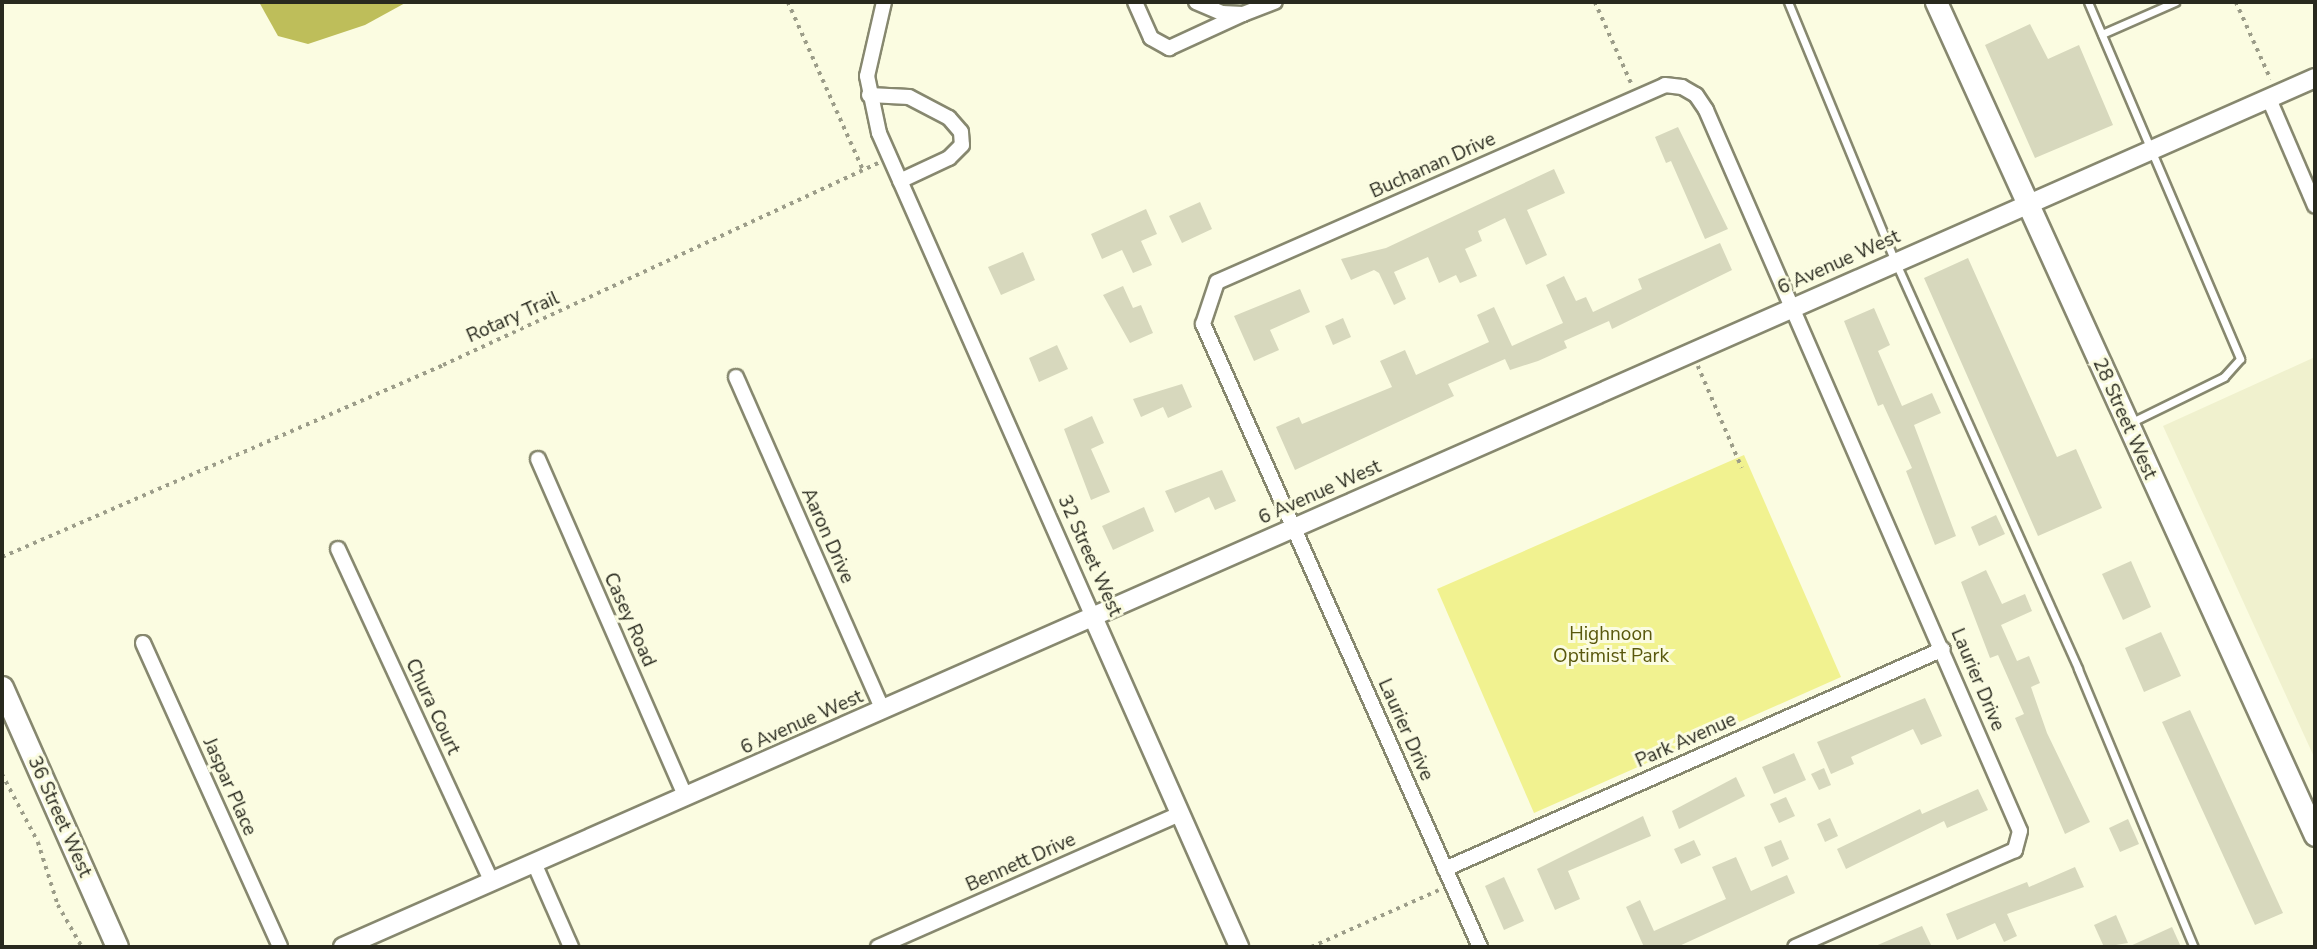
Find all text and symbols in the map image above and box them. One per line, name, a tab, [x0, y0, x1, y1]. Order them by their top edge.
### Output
street label: Buchanan Drive	[1367, 128, 1499, 204]
street label: 6 Avenue West	[1774, 226, 1904, 300]
street label: Rotary Trail	[463, 288, 563, 348]
street label: 28 Street West	[2087, 355, 2161, 483]
street label: 6 Avenue West	[1255, 456, 1385, 530]
street label: Aaron Drive	[796, 485, 858, 587]
street label: 32 Street West	[1052, 492, 1126, 620]
street label: Casey Road	[598, 569, 660, 671]
park label: Highnoon Optimist Park	[1553, 624, 1669, 668]
street label: Laurier Drive	[1945, 625, 2009, 735]
street label: Chura Court	[400, 655, 464, 759]
street label: Laurier Drive	[1372, 676, 1438, 784]
street label: 6 Avenue West	[737, 686, 867, 760]
street label: Park Avenue	[1632, 709, 1740, 773]
street label: Jaspar Place	[197, 735, 261, 839]
street label: 36 Street West	[22, 753, 96, 881]
street label: Bennett Drive	[963, 829, 1079, 897]

